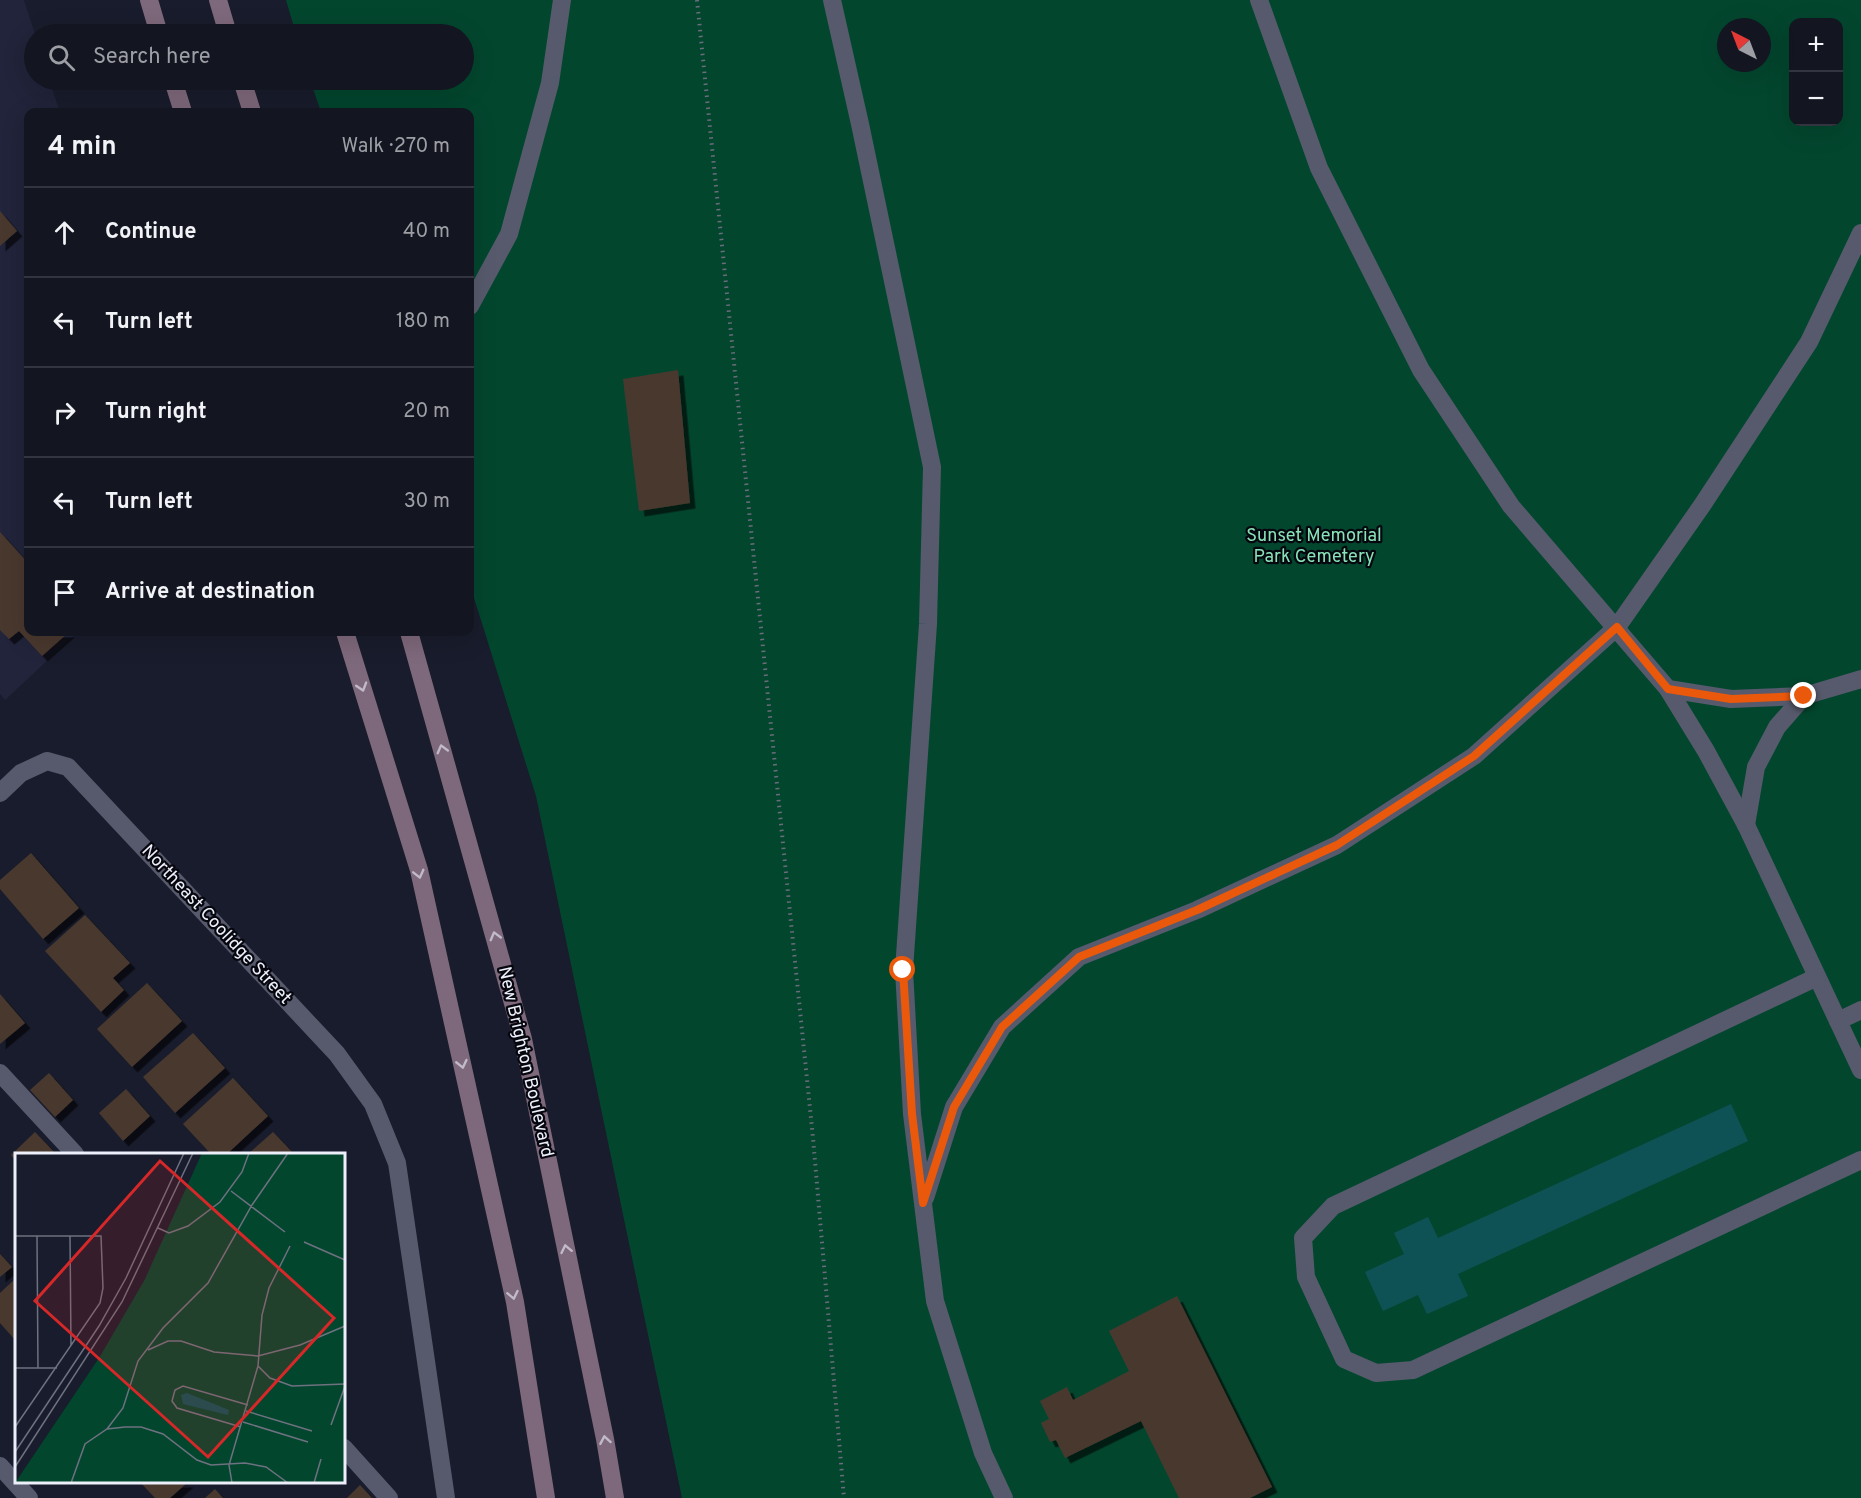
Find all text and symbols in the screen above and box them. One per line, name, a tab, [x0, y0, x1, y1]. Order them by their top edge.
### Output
north arrow	[1717, 18, 1771, 72]
map controls	[1789, 18, 1843, 126]
button: +	[1789, 18, 1843, 72]
search box	[24, 24, 474, 90]
icon: search	[45, 41, 78, 74]
text: Search here	[93, 44, 211, 71]
button: −	[1789, 72, 1843, 126]
text: 4 min	[48, 131, 117, 164]
text: Walk · 270 m	[342, 134, 450, 160]
icon: ahead	[48, 216, 81, 249]
text: Continue	[105, 219, 196, 246]
text: 40 m	[403, 219, 450, 245]
icon: left	[48, 306, 81, 339]
text: Turn left	[105, 309, 193, 336]
text: 180 m	[396, 309, 450, 335]
icon: right	[48, 396, 81, 429]
text: Turn right	[105, 399, 207, 426]
text: 20 m	[403, 399, 450, 425]
icon: left	[48, 486, 81, 519]
text: Turn left	[105, 489, 193, 516]
text: 30 m	[404, 489, 450, 515]
park label: Sunset Memorial Park Cemetery	[1246, 525, 1382, 569]
icon: arrive	[48, 576, 81, 609]
text: Arrive at destination	[105, 579, 315, 606]
one-way arrow	[355, 681, 367, 692]
route end	[1790, 682, 1816, 708]
one-way arrow	[437, 744, 450, 754]
street label: Northeast Coolidge Street	[136, 840, 296, 1010]
one-way arrow	[412, 869, 425, 879]
one-way arrow	[489, 932, 502, 942]
route start	[889, 956, 915, 982]
street label: New Brighton Boulevard	[492, 964, 558, 1160]
one-way arrow	[455, 1059, 468, 1069]
inset map	[15, 1153, 345, 1483]
one-way arrow	[560, 1244, 573, 1254]
one-way arrow	[506, 1290, 519, 1300]
one-way arrow	[599, 1436, 612, 1446]

